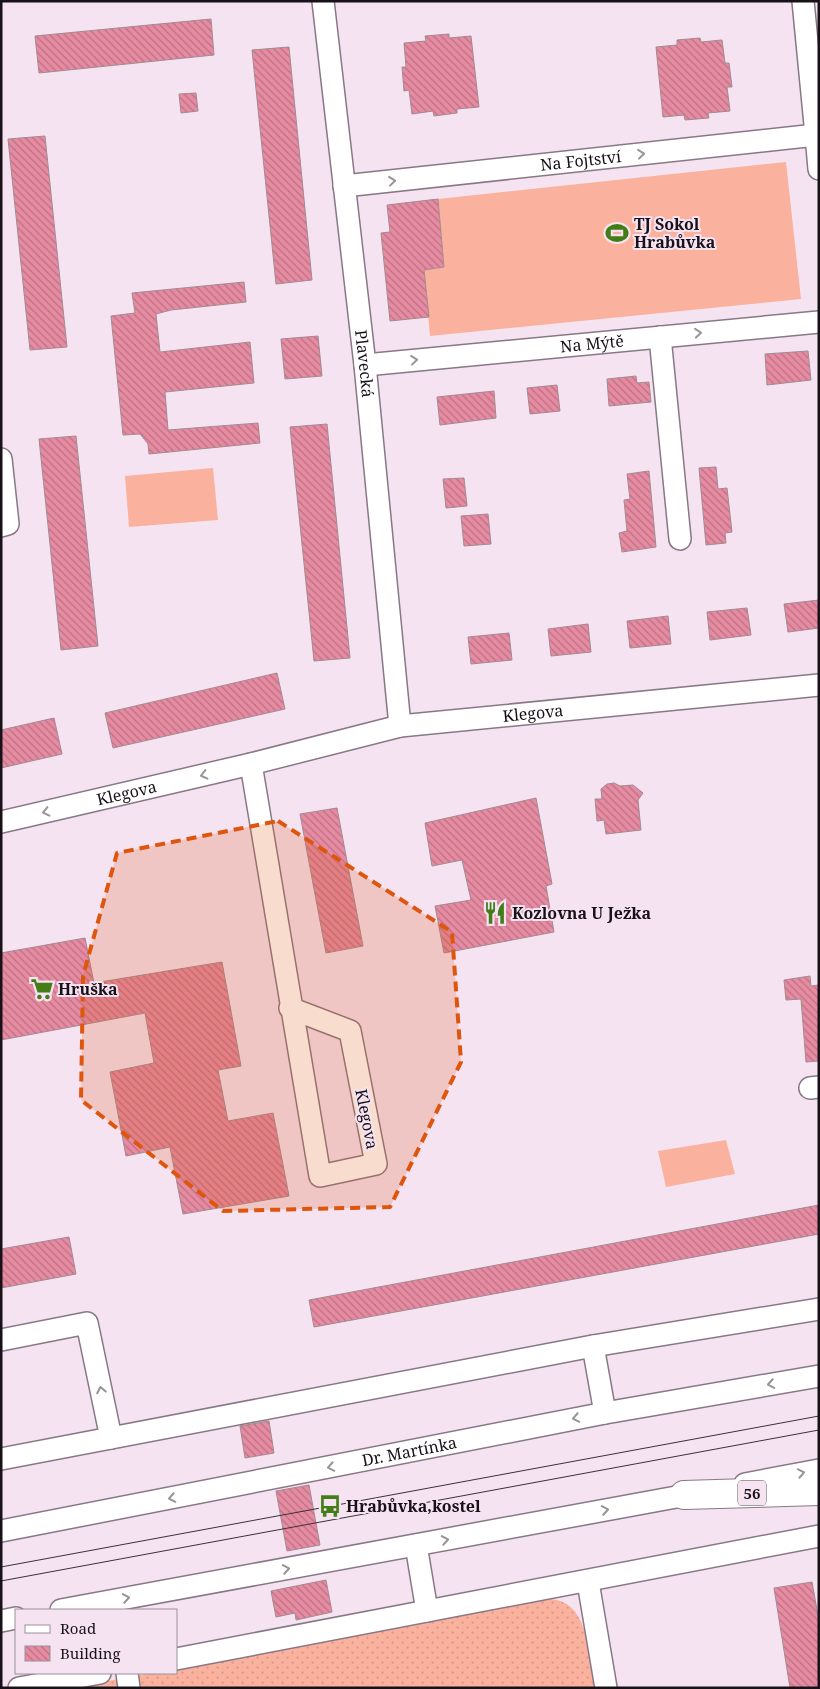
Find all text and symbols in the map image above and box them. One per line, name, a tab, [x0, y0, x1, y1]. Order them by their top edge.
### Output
street label: Na Fojtství	[539, 145, 622, 176]
one-way arrow	[637, 149, 645, 160]
one-way arrow	[388, 176, 396, 187]
place label: TJ Sokol Hrabůvka	[634, 213, 716, 253]
sports icon: TJ Sokol Hrabůvka	[604, 220, 630, 246]
one-way arrow	[694, 328, 702, 339]
street label: Plavecká	[350, 329, 379, 398]
street label: Na Mýtě	[559, 330, 625, 357]
one-way arrow	[410, 355, 418, 366]
street label: Klegova	[502, 699, 564, 727]
one-way arrow	[199, 769, 208, 780]
street label: Klegova	[95, 775, 159, 810]
one-way arrow	[41, 806, 50, 817]
restaurant icon: Kozlovna U Ježka	[482, 900, 508, 926]
place label: Kozlovna U Ježka	[512, 902, 652, 924]
supermarket icon: Hruška	[29, 976, 55, 1002]
place label: Hruška	[58, 978, 118, 1000]
street label: Klegova	[350, 1087, 384, 1151]
one-way arrow	[766, 1379, 775, 1389]
one-way arrow	[96, 1385, 107, 1394]
one-way arrow	[572, 1413, 581, 1423]
street label: Dr. Martínka	[360, 1431, 459, 1471]
one-way arrow	[326, 1461, 335, 1471]
one-way arrow	[797, 1469, 805, 1479]
road number: 56	[738, 1480, 766, 1506]
one-way arrow	[167, 1493, 176, 1503]
bus stop icon: Hrabůvka,kostel	[317, 1493, 343, 1519]
place label: Hrabůvka,kostel	[346, 1495, 481, 1517]
one-way arrow	[601, 1505, 610, 1516]
one-way arrow	[441, 1535, 450, 1545]
one-way arrow	[281, 1565, 290, 1575]
one-way arrow	[121, 1594, 130, 1604]
legend	[15, 1609, 178, 1674]
text: Road	[60, 1618, 96, 1638]
text: Building	[60, 1643, 121, 1663]

